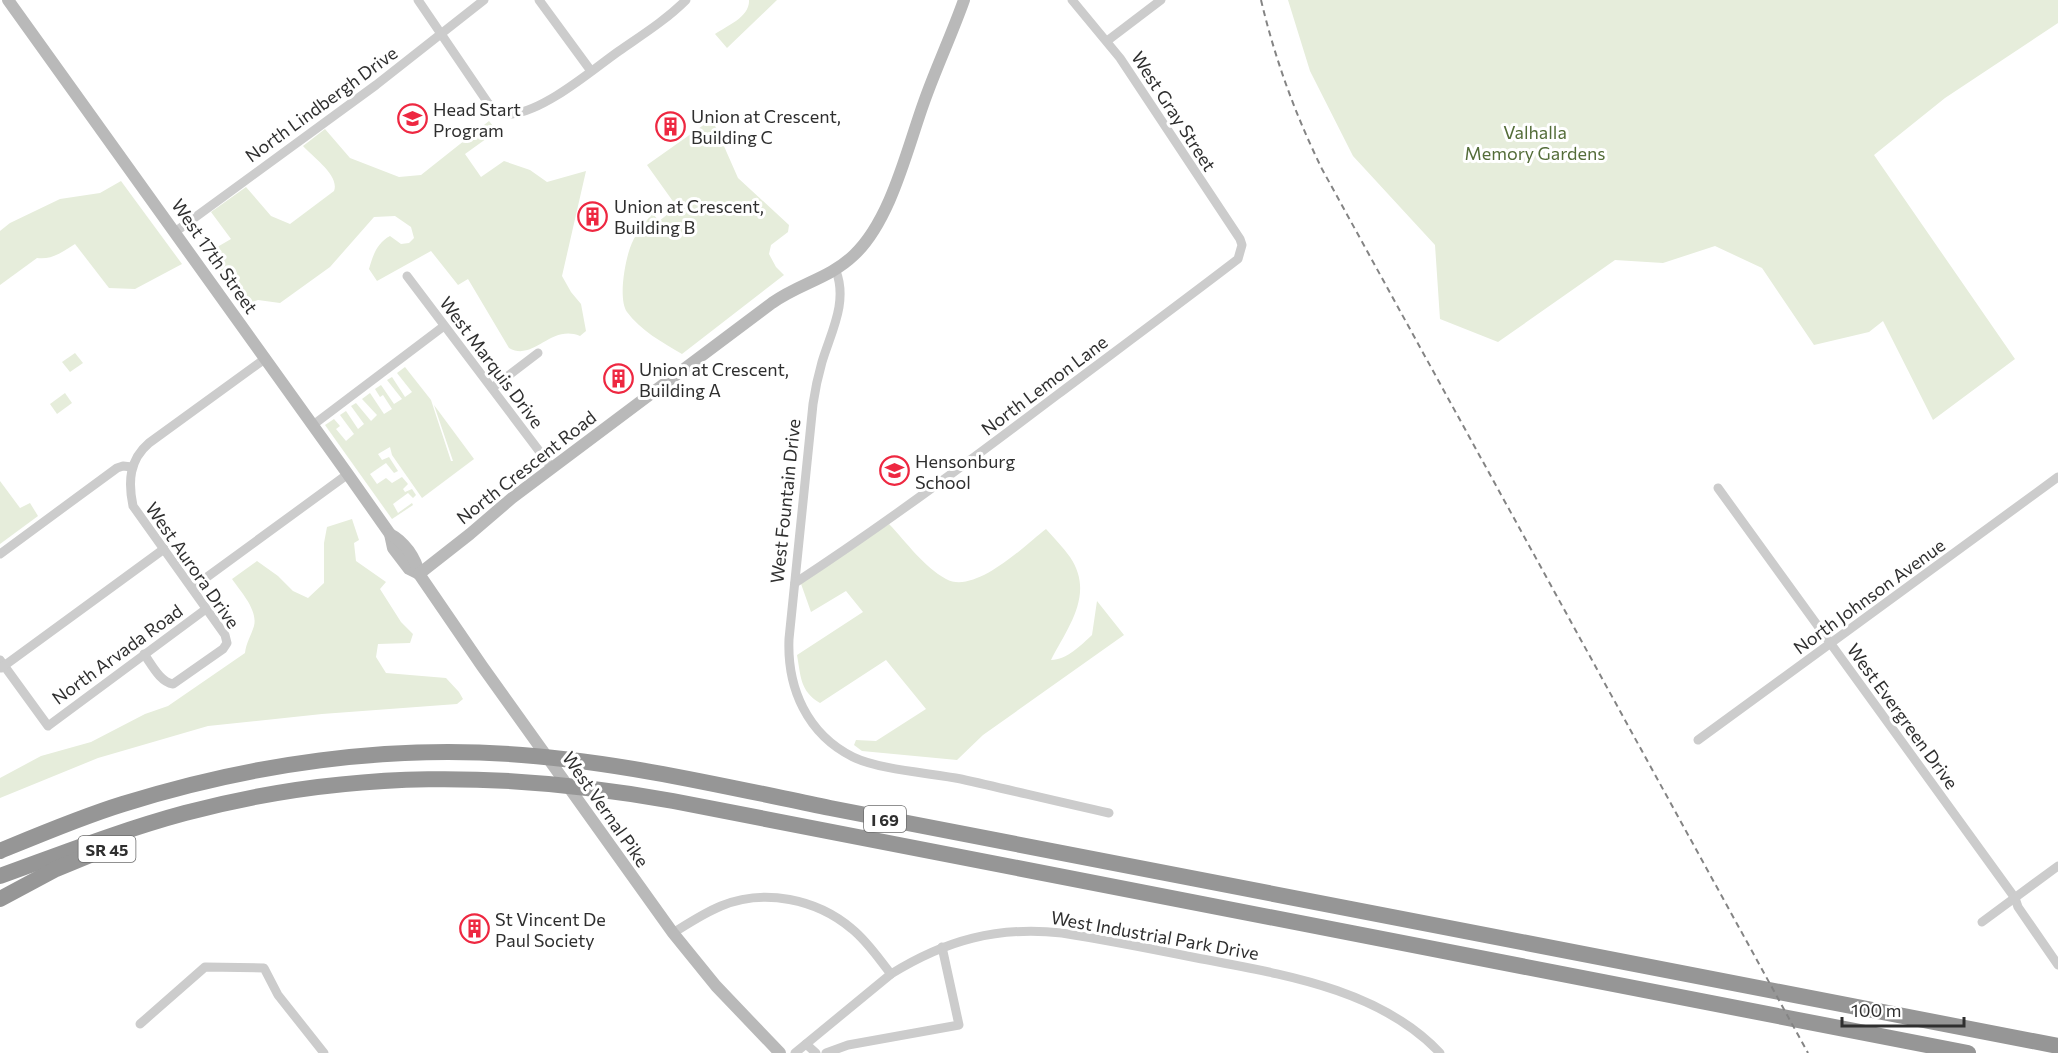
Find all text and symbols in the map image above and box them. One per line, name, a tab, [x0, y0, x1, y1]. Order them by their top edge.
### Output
street label: North Lindbergh Drive	[241, 41, 401, 167]
street label: West Gray Street	[1127, 47, 1221, 175]
place label: Head Start Program	[433, 98, 521, 141]
school or university icon: Head Start Program	[396, 103, 428, 135]
place label: Union at Crescent, Building C	[691, 105, 841, 148]
building icon: Union at Crescent, Building C	[654, 110, 686, 142]
park label: Valhalla Memory Gardens	[1465, 121, 1605, 164]
street label: West 17th Street	[167, 194, 263, 318]
place label: Union at Crescent, Building B	[614, 195, 764, 238]
building icon: Union at Crescent, Building B	[577, 200, 609, 232]
street label: West Marquis Drive	[435, 292, 549, 432]
street label: North Lemon Lane	[977, 330, 1111, 440]
place label: Union at Crescent, Building A	[639, 358, 789, 401]
building icon: Union at Crescent, Building A	[602, 363, 634, 395]
street label: North Crescent Road	[452, 406, 600, 528]
street label: West Fountain Drive	[765, 418, 805, 584]
place label: Hensonburg School	[915, 450, 1015, 493]
school or university icon: Hensonburg School	[878, 455, 910, 487]
street label: West Aurora Drive	[141, 498, 245, 632]
street label: North Johnson Avenue	[1789, 534, 1949, 658]
street label: North Arvada Road	[47, 599, 187, 709]
street label: West Evergreen Drive	[1843, 639, 1963, 793]
street label: West Vernal Pike	[558, 747, 654, 871]
road number: I 69	[864, 806, 906, 832]
road number: SR 45	[78, 836, 136, 862]
street label: West Industrial Park Drive	[1049, 906, 1261, 964]
place label: St Vincent De Paul Society	[495, 908, 606, 951]
building icon: St Vincent De Paul Society	[458, 913, 490, 945]
scale bar	[1842, 990, 1964, 1028]
text: 100 m	[1851, 999, 1901, 1021]

